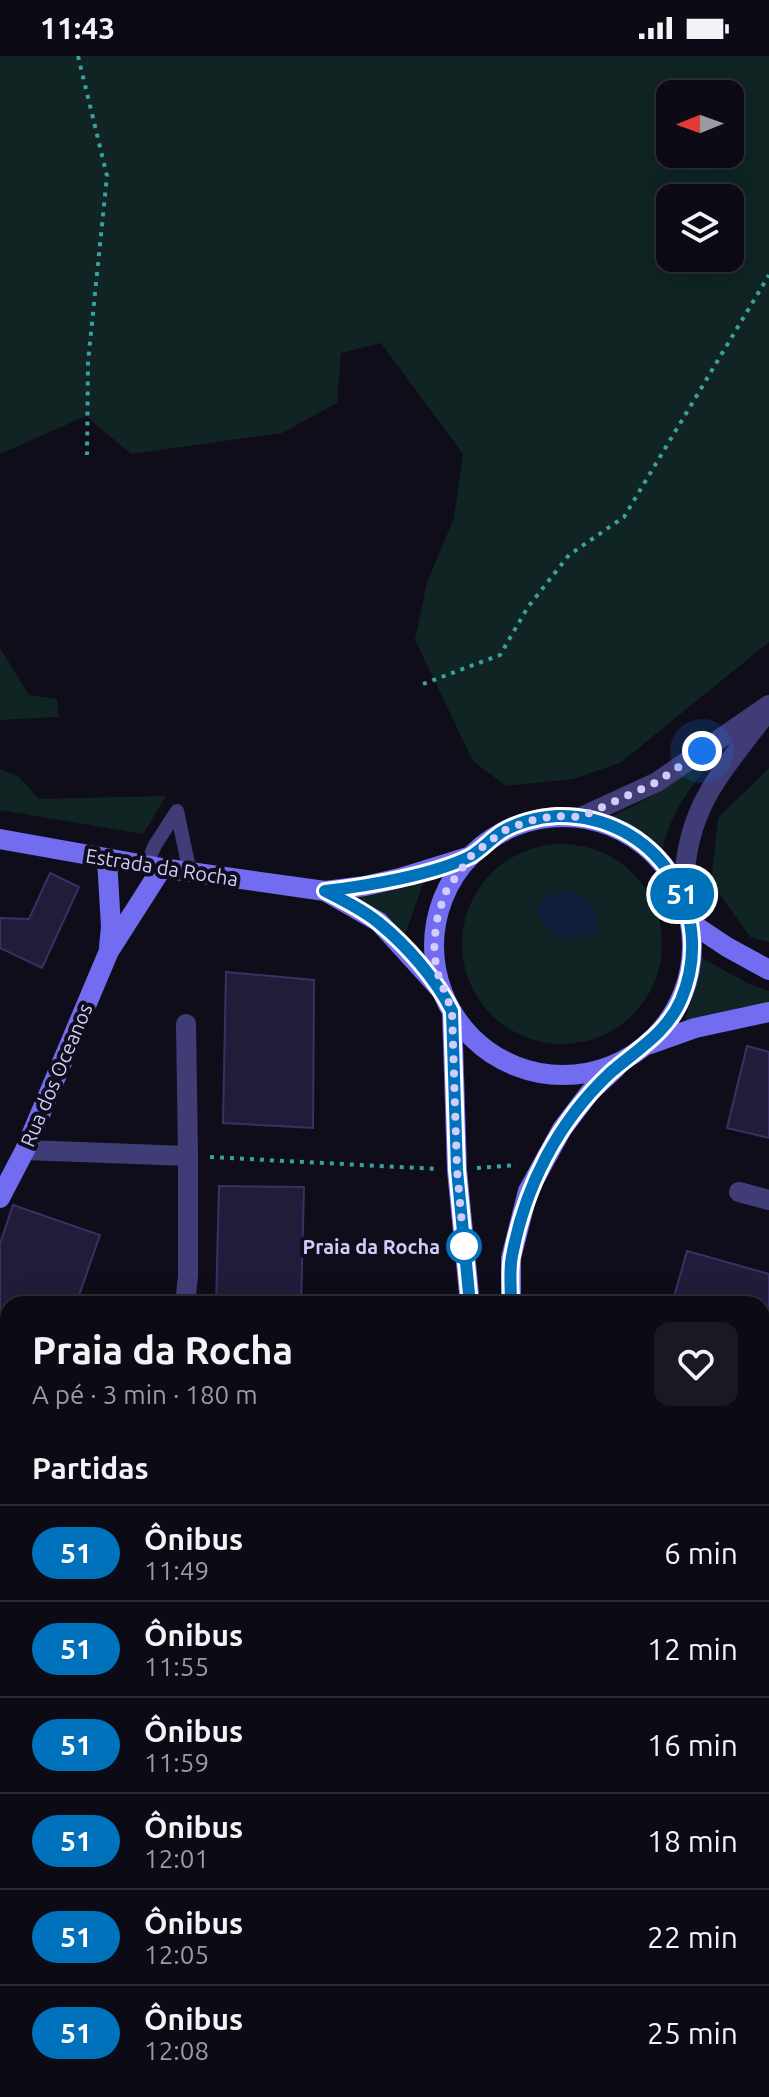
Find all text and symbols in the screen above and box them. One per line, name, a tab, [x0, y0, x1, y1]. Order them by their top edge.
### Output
text: 11:43	[40, 11, 115, 45]
north arrow	[656, 80, 744, 168]
map controls	[656, 80, 744, 272]
button: layers	[656, 184, 744, 272]
your location	[682, 731, 722, 771]
street label: Estrada da Rocha	[84, 844, 240, 890]
line badge: 51	[646, 868, 718, 920]
text: 51	[666, 878, 698, 909]
street label: Rua dos Oceanos	[15, 1000, 97, 1150]
marker: Praia da Rocha	[447, 1229, 481, 1263]
place label: Praia da Rocha	[303, 1235, 440, 1258]
button: heart	[654, 1322, 738, 1406]
text: Praia da Rocha	[32, 1329, 293, 1371]
text: A pé · 3 min · 180 m	[32, 1380, 258, 1409]
text: Partidas	[32, 1451, 149, 1485]
text: Ônibus	[144, 1522, 243, 1556]
text: 6 min	[664, 1536, 738, 1570]
text: 51	[60, 1537, 92, 1568]
text: 11:49	[144, 1556, 209, 1585]
text: Ônibus	[144, 1618, 243, 1652]
text: 12 min	[647, 1632, 738, 1666]
text: 51	[60, 1633, 92, 1664]
text: 11:55	[144, 1652, 209, 1681]
text: Ônibus	[144, 1714, 243, 1748]
text: 16 min	[647, 1728, 738, 1762]
text: 51	[60, 1729, 92, 1760]
text: 11:59	[144, 1748, 209, 1777]
text: Ônibus	[144, 1810, 243, 1844]
text: 18 min	[647, 1824, 738, 1858]
text: 51	[60, 1825, 92, 1856]
text: 12:01	[144, 1844, 209, 1873]
text: Ônibus	[144, 1906, 243, 1940]
text: 22 min	[647, 1920, 738, 1954]
text: 51	[60, 1921, 92, 1952]
text: 12:05	[144, 1940, 209, 1969]
text: Ônibus	[144, 2002, 243, 2036]
text: 25 min	[647, 2016, 738, 2050]
text: 51	[60, 2017, 92, 2048]
text: 12:08	[144, 2036, 209, 2065]

